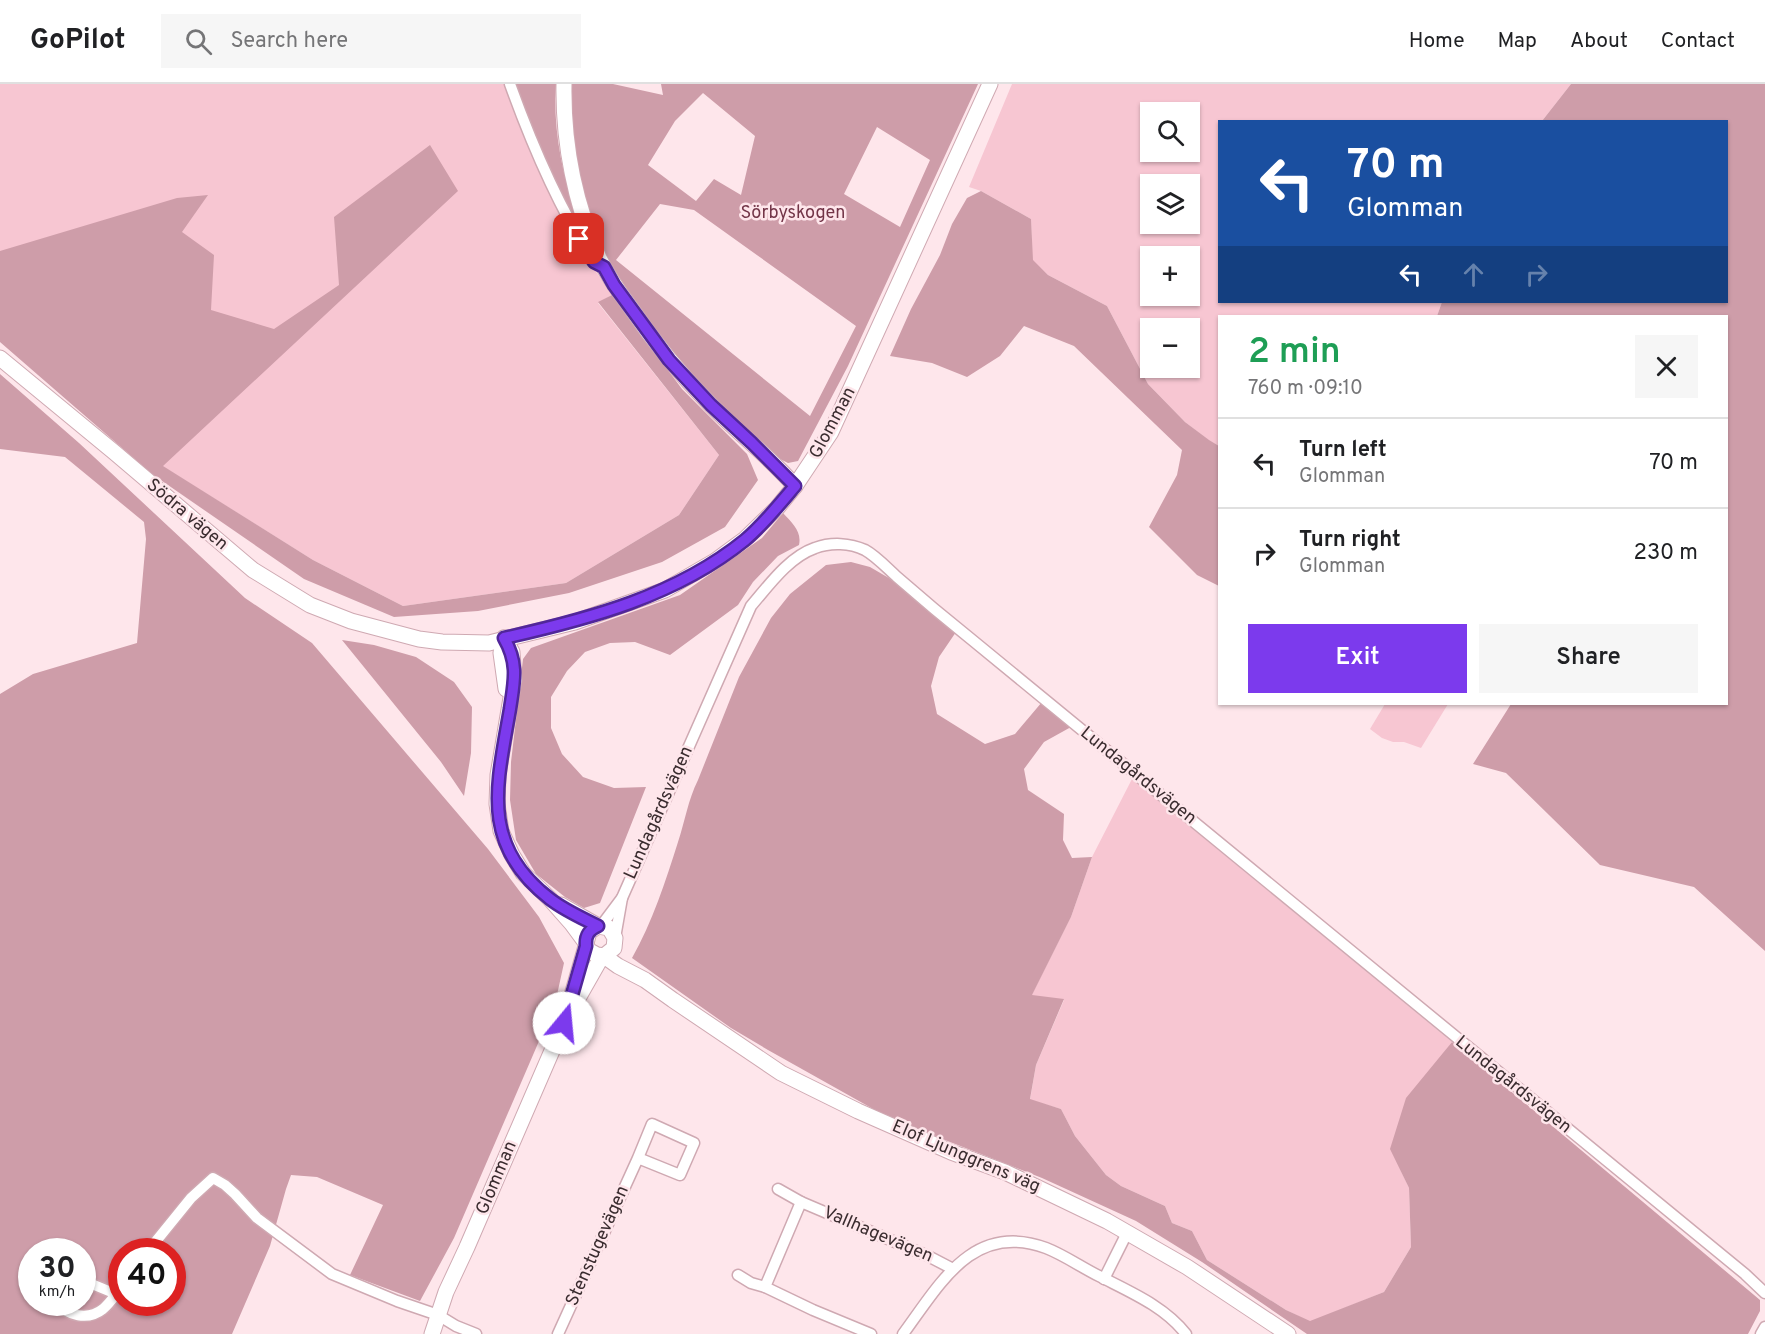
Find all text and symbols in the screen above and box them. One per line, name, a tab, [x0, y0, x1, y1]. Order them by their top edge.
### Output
search box	[161, 14, 581, 68]
text: GoPilot	[30, 23, 125, 59]
icon: search	[182, 25, 215, 58]
text: Search here	[230, 28, 348, 55]
text: Home	[1409, 28, 1465, 55]
text: Map	[1498, 28, 1537, 55]
text: About	[1570, 28, 1628, 55]
text: Contact	[1661, 28, 1735, 55]
map controls	[1140, 102, 1200, 378]
button: search	[1140, 102, 1200, 162]
text: 70 m	[1347, 140, 1445, 193]
icon: left	[1248, 144, 1326, 222]
button: layers	[1140, 174, 1200, 234]
text: Glomman	[1347, 192, 1464, 226]
park label: Sörbyskogen	[741, 202, 845, 225]
pin	[553, 213, 604, 264]
icon: arrive	[562, 222, 595, 255]
button: +	[1140, 246, 1200, 306]
icon: left	[1394, 258, 1427, 291]
icon: ahead	[1457, 258, 1490, 291]
icon: right	[1520, 258, 1553, 291]
button: −	[1140, 318, 1200, 378]
text: 2 min	[1248, 330, 1341, 376]
button: close	[1635, 335, 1698, 398]
text: 760 m · 09:10	[1248, 376, 1363, 402]
street label: Glomman	[805, 383, 861, 463]
text: Turn left	[1299, 437, 1387, 464]
icon: left	[1248, 447, 1281, 480]
text: 70 m	[1649, 450, 1698, 477]
text: Glomman	[1299, 464, 1385, 490]
street label: Södra vägen	[141, 474, 233, 556]
text: Turn right	[1299, 527, 1401, 554]
icon: right	[1248, 537, 1281, 570]
text: 230 m	[1634, 540, 1698, 567]
text: Glomman	[1299, 554, 1385, 580]
button: Exit	[1248, 624, 1467, 693]
button: Share	[1479, 624, 1698, 693]
street label: Lundagårdsvägen	[1075, 722, 1201, 830]
street label: Lundagårdsvägen	[619, 743, 699, 883]
position arrow	[532, 991, 596, 1055]
street label: Lundagårdsvägen	[1450, 1031, 1576, 1139]
street label: Elof Ljunggrens väg	[888, 1115, 1044, 1199]
street label: Glomman	[471, 1138, 523, 1218]
street label: Stenstugevägen	[561, 1182, 635, 1310]
street label: Vallhagevägen	[820, 1202, 936, 1268]
speed limit sign: 40	[108, 1238, 186, 1316]
text: 30	[38, 1251, 76, 1288]
text: km/h	[39, 1283, 75, 1302]

